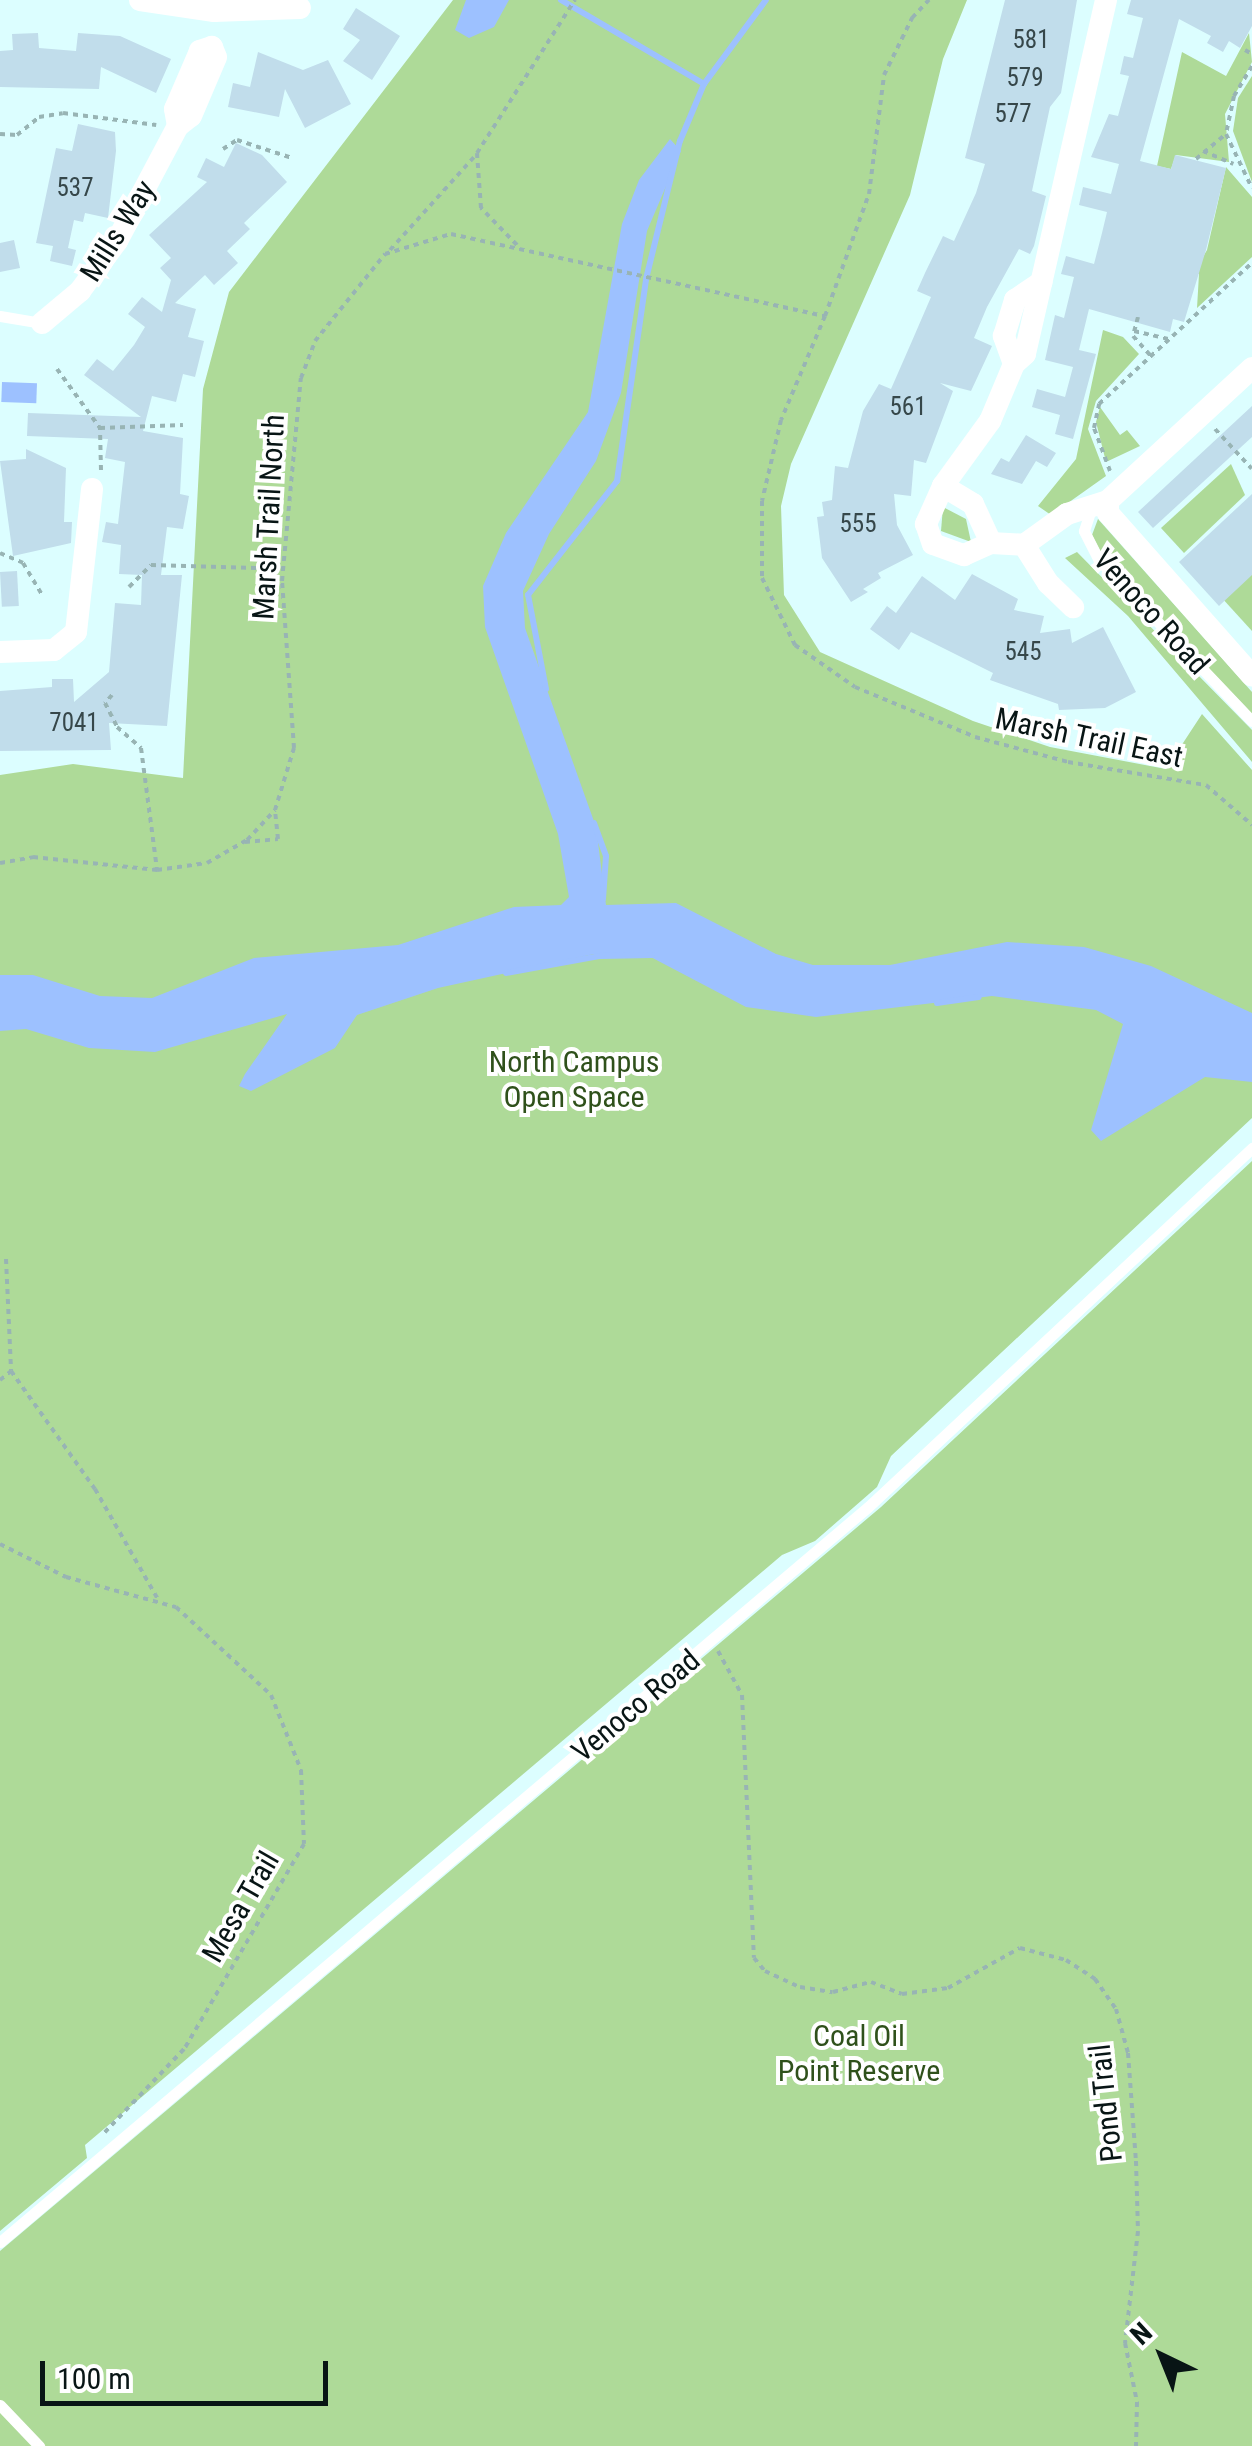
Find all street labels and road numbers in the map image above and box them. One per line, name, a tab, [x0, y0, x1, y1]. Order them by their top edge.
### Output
street label: Mills Way	[73, 174, 163, 288]
street label: Marsh Trail North	[246, 413, 292, 621]
street label: Venoco Road	[1085, 542, 1217, 682]
street label: Marsh Trail East	[992, 701, 1186, 775]
street label: Venoco Road	[565, 1642, 707, 1770]
street label: Mesa Trail	[195, 1845, 287, 1969]
street label: Pond Trail	[1082, 2042, 1130, 2164]

